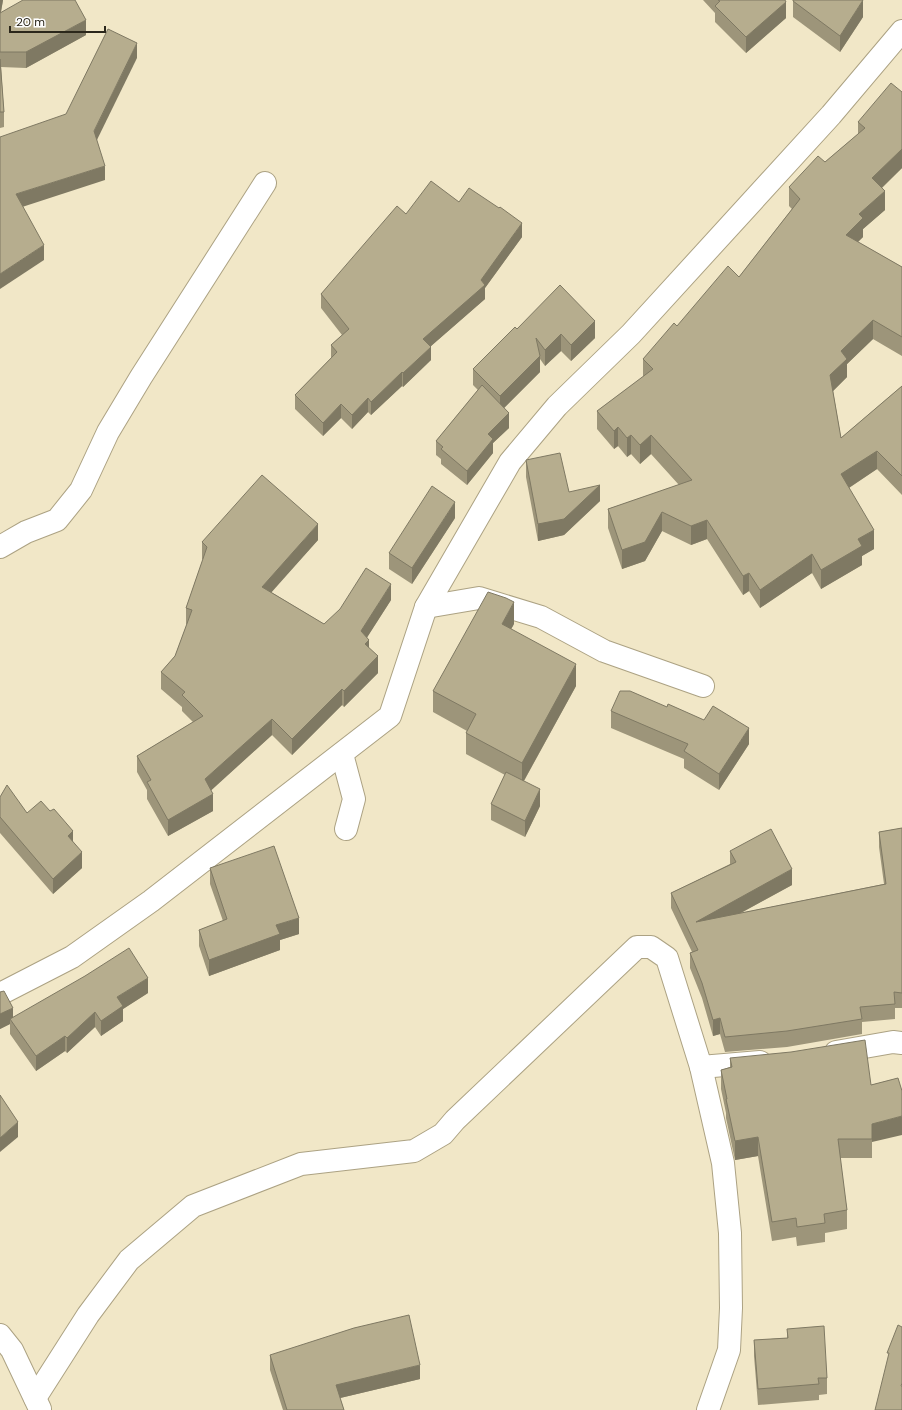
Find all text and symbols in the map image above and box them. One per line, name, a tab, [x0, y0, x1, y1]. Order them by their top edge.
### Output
scale bar	[10, 8, 105, 34]
text: 20 m	[16, 14, 45, 30]

